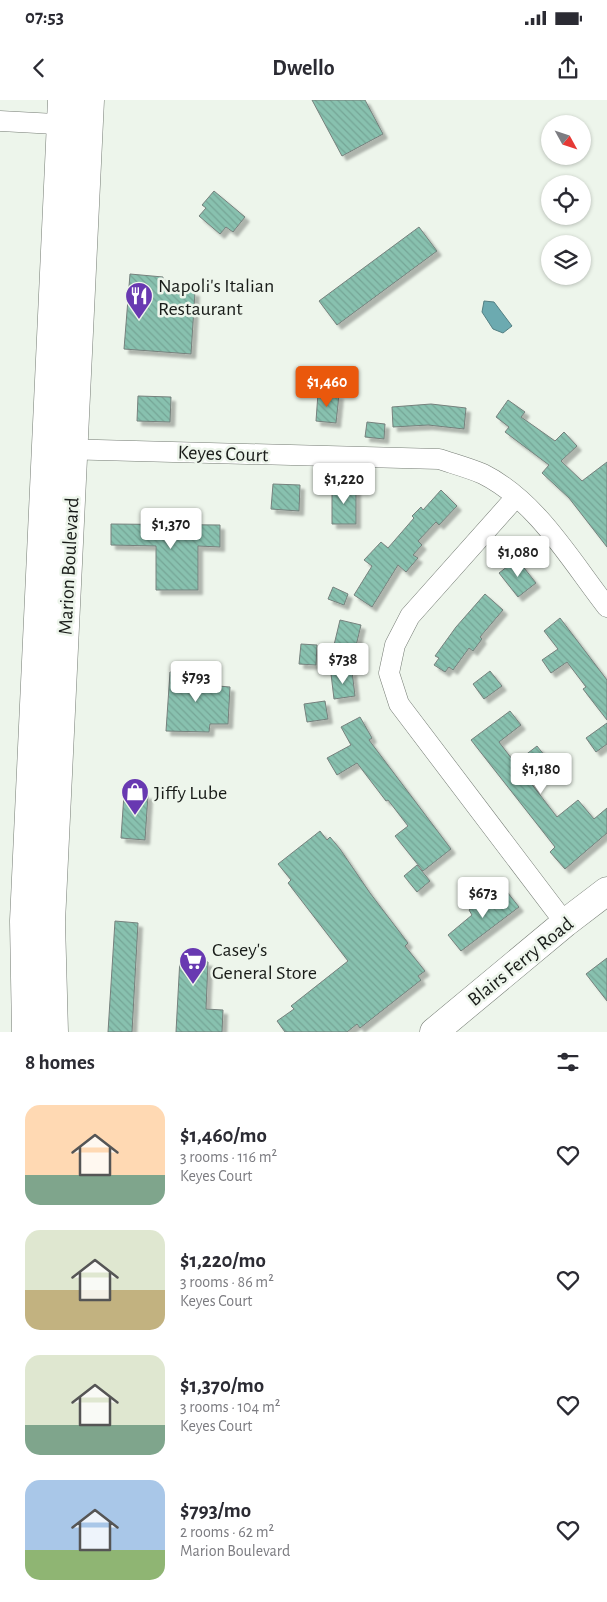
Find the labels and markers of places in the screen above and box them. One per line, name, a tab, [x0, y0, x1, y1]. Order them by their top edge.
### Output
place label: Napoli's Italian Restaurant	[158, 276, 274, 319]
restaurant icon: Napoli's Italian Restaurant	[124, 281, 154, 320]
pin: $1,460	[286, 366, 368, 408]
pin: $1,220	[303, 462, 385, 505]
pin: $1,370	[130, 508, 212, 550]
pin: $1,080	[477, 536, 559, 578]
pin: $738	[313, 642, 373, 685]
pin: $793	[166, 660, 226, 703]
pin: $1,180	[500, 752, 582, 795]
shop icon: Jiffy Lube	[120, 777, 150, 816]
place label: Jiffy Lube	[154, 783, 227, 803]
pin: $673	[453, 876, 513, 919]
place label: Casey's General Store	[212, 940, 317, 983]
supermarket icon: Casey's General Store	[178, 946, 208, 985]

